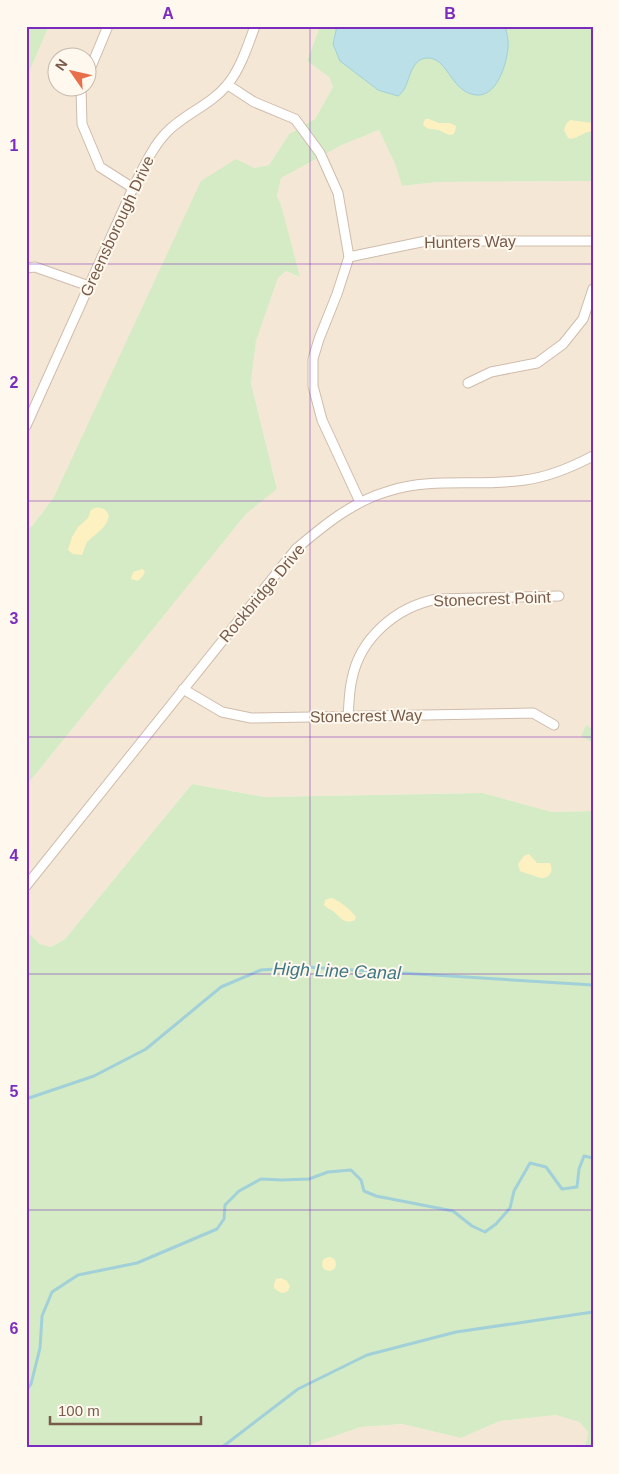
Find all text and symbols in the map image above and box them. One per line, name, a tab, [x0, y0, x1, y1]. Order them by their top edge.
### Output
text: A	[162, 5, 174, 22]
text: B	[444, 5, 456, 22]
north arrow	[48, 48, 98, 98]
text: N	[52, 56, 71, 73]
text: 1	[10, 137, 19, 154]
street label: Greensborough Drive	[77, 153, 157, 299]
street label: Hunters Way	[424, 233, 516, 251]
text: 2	[10, 374, 19, 391]
street label: Rockbridge Drive	[216, 540, 308, 645]
street label: Stonecrest Point	[433, 588, 552, 610]
text: 3	[10, 610, 19, 627]
street label: Stonecrest Way	[310, 707, 422, 725]
text: 4	[10, 847, 19, 864]
water label: High Line Canal	[273, 959, 402, 983]
text: 5	[10, 1083, 19, 1100]
text: 6	[10, 1320, 19, 1337]
scale bar	[50, 1394, 201, 1426]
text: 100 m	[58, 1402, 100, 1419]

